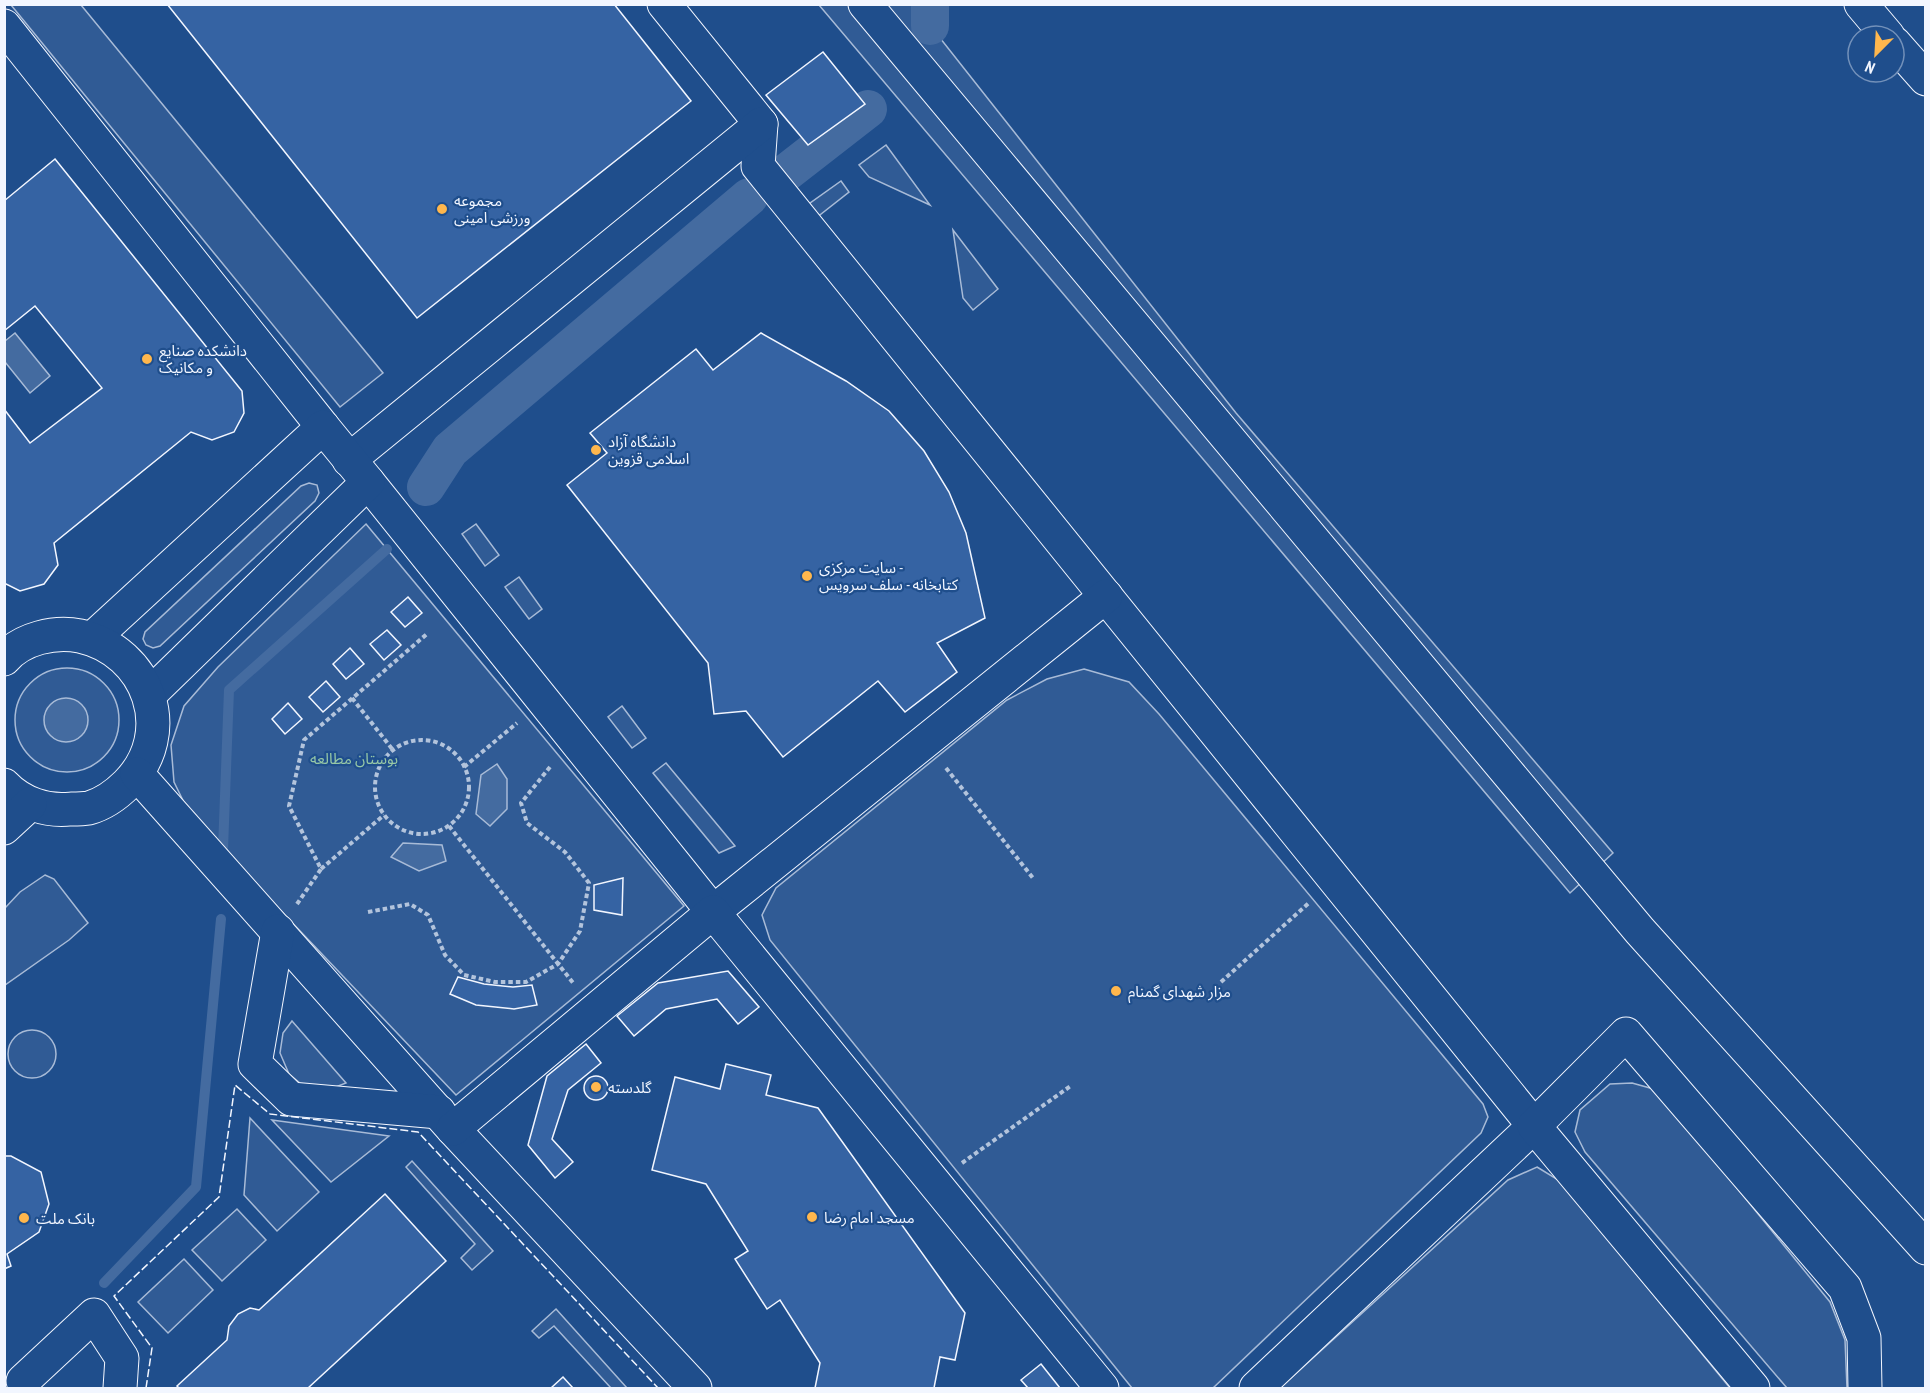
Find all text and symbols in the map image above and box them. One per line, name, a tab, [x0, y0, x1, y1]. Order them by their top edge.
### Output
north arrow	[1846, 24, 1906, 84]
text: N	[1862, 57, 1878, 79]
place label: مجموعه ورزشی امینی	[454, 191, 530, 227]
marker: مجموعه ورزشی امینی	[435, 202, 449, 216]
place label: دانشکده صنایع و مکانیک	[159, 341, 247, 377]
marker: دانشکده صنایع و مکانیک	[140, 352, 154, 366]
place label: دانشگاه آزاد اسلامی قزوین	[608, 432, 689, 468]
marker: دانشگاه آزاد اسلامی قزوین	[589, 443, 603, 457]
place label: سایت مرکزی - کتابخانه - سلف سرویس	[819, 558, 959, 594]
marker: سایت مرکزی - کتابخانه - سلف سرویس	[800, 569, 814, 583]
park label: بوستان مطالعه	[310, 749, 398, 768]
place label: مزار شهدای گمنام	[1128, 982, 1231, 1003]
marker: مزار شهدای گمنام	[1109, 984, 1123, 998]
place label: گلدسته	[608, 1078, 652, 1097]
marker: گلدسته	[589, 1080, 603, 1094]
place label: مسجد امام رضا	[824, 1208, 915, 1229]
place label: بانک ملت	[36, 1209, 95, 1228]
marker: مسجد امام رضا	[805, 1210, 819, 1224]
marker: بانک ملت	[17, 1211, 31, 1225]

